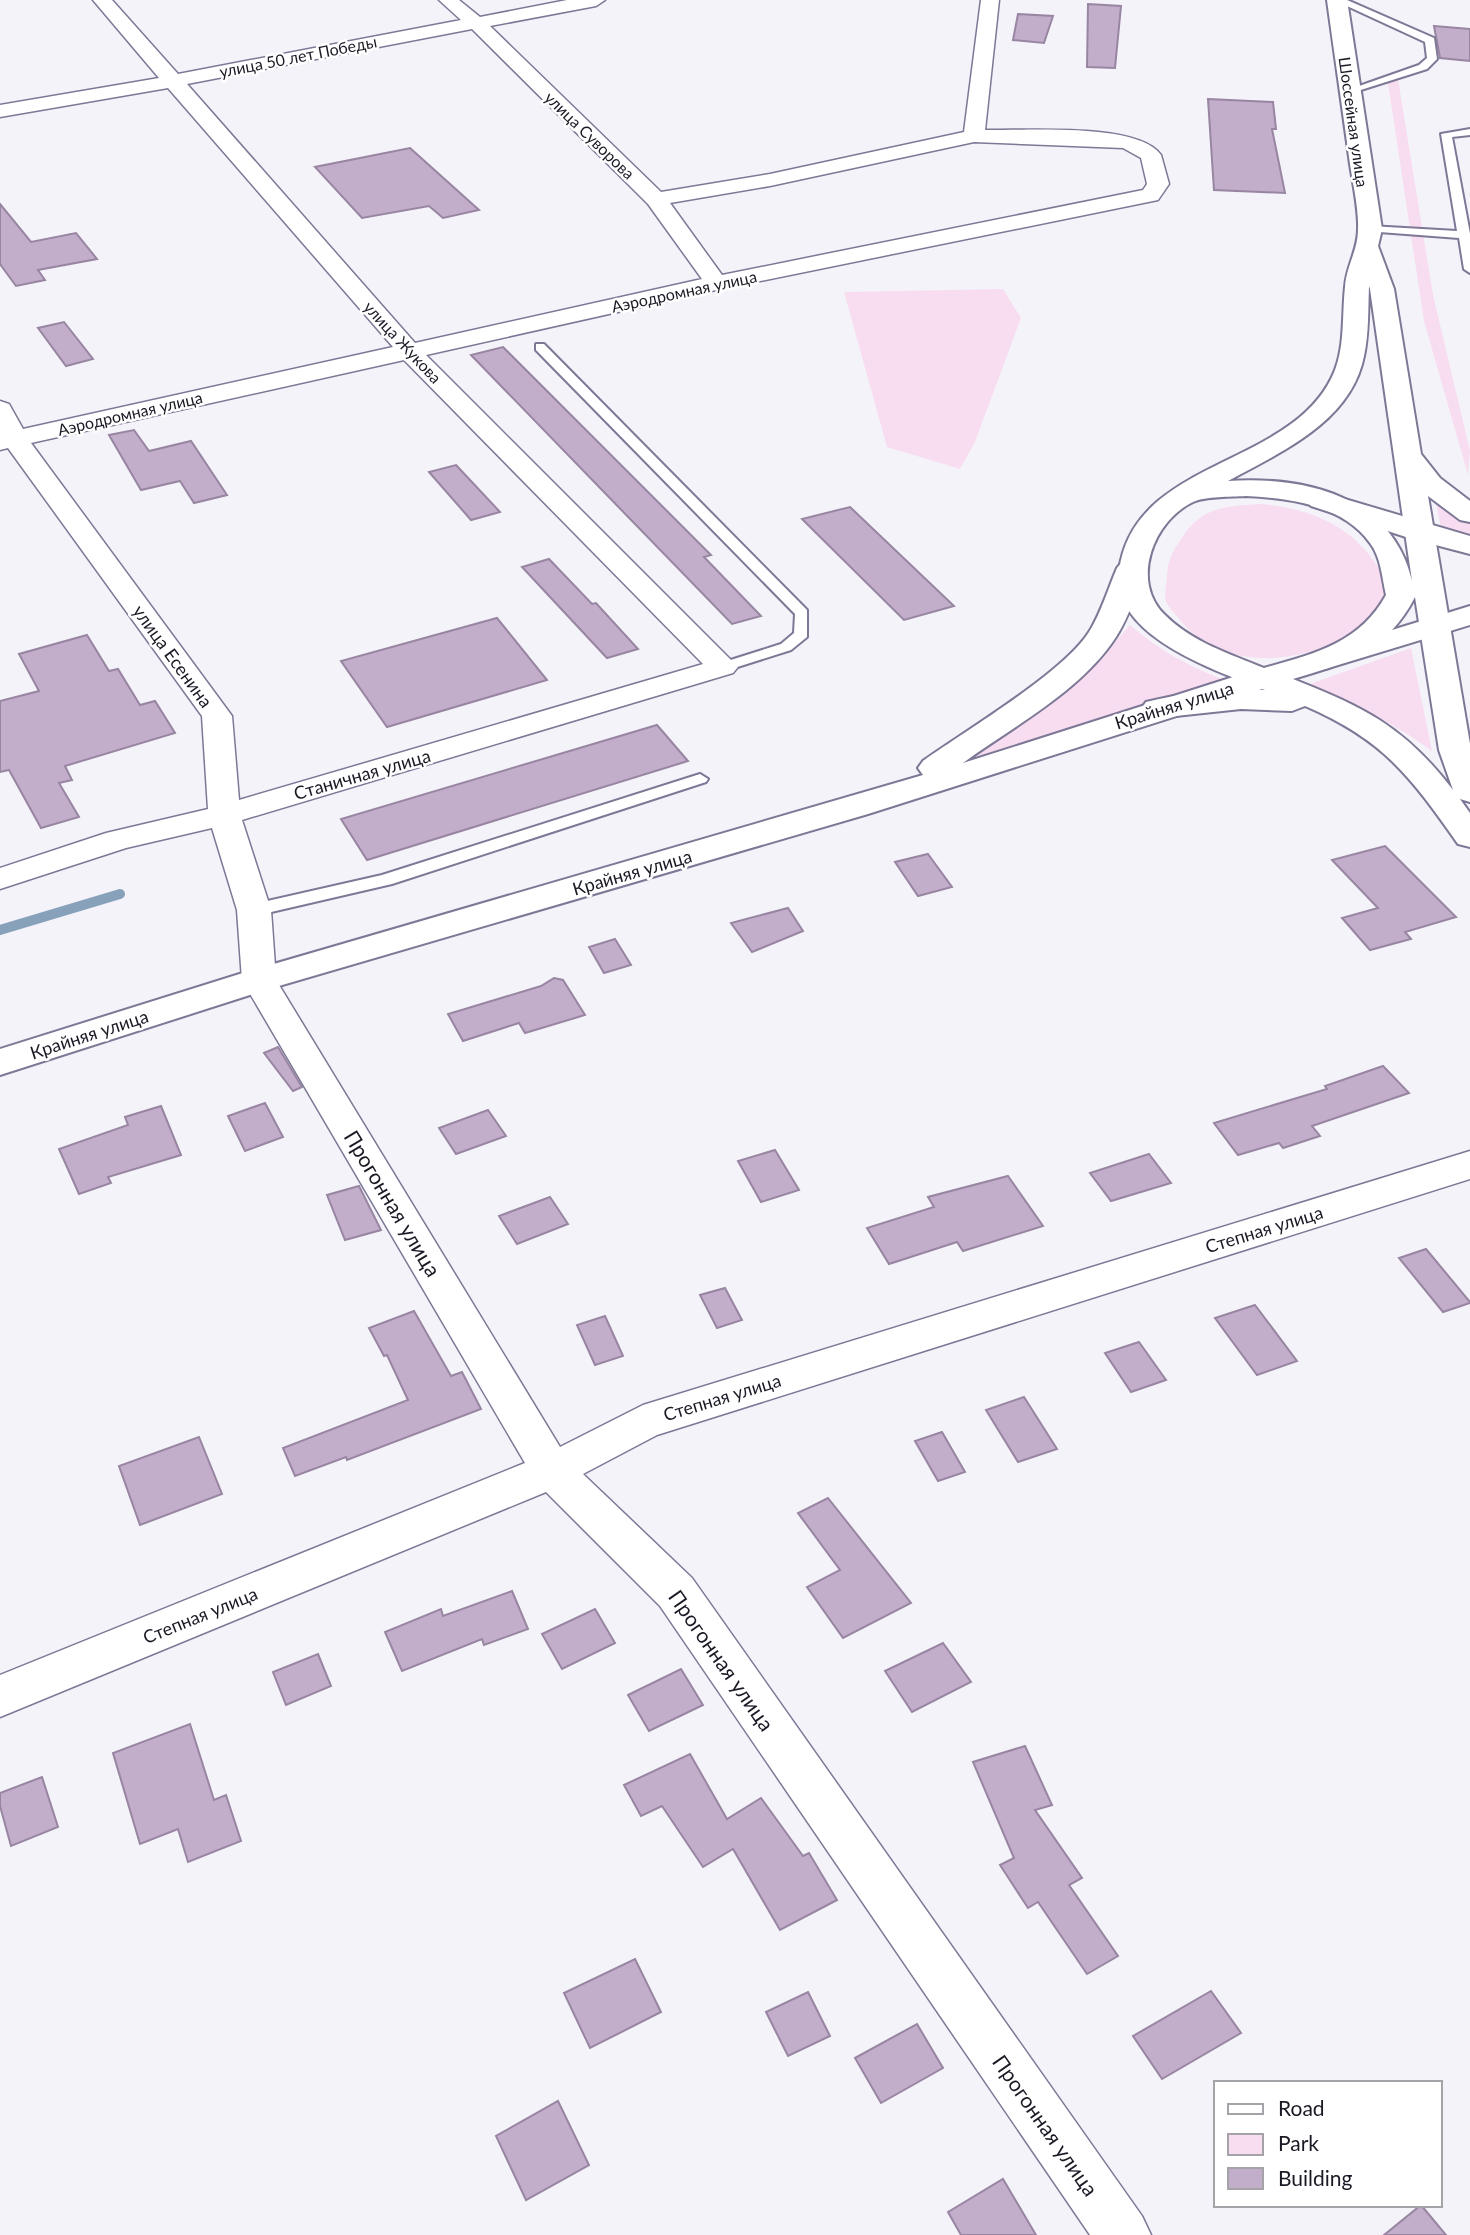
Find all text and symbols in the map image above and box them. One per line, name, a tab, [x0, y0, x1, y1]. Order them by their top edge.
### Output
street label: улица 50 лет Победы	[218, 31, 378, 81]
street label: Шоссейная улица	[1335, 56, 1373, 188]
street label: улица Суворова	[541, 87, 639, 183]
street label: Аэродромная улица	[610, 266, 758, 316]
street label: улица Жукова	[360, 297, 446, 387]
street label: Аэродромная улица	[56, 387, 204, 439]
street label: улица Есенина	[128, 600, 218, 712]
street label: Крайняя улица	[1112, 677, 1236, 733]
street label: Станичная улица	[291, 744, 433, 804]
street label: Крайняя улица	[570, 844, 694, 900]
street label: Крайняя улица	[27, 1005, 151, 1063]
street label: Прогонная улица	[339, 1125, 447, 1281]
street label: Степная улица	[1203, 1201, 1325, 1257]
street label: Степная улица	[661, 1369, 783, 1425]
street label: Степная улица	[139, 1582, 261, 1648]
street label: Прогонная улица	[664, 1585, 780, 1735]
street label: Прогонная улица	[988, 2050, 1104, 2200]
legend	[1214, 2081, 1442, 2207]
text: Road	[1278, 2095, 1325, 2120]
text: Park	[1278, 2130, 1319, 2155]
text: Building	[1278, 2165, 1353, 2190]

